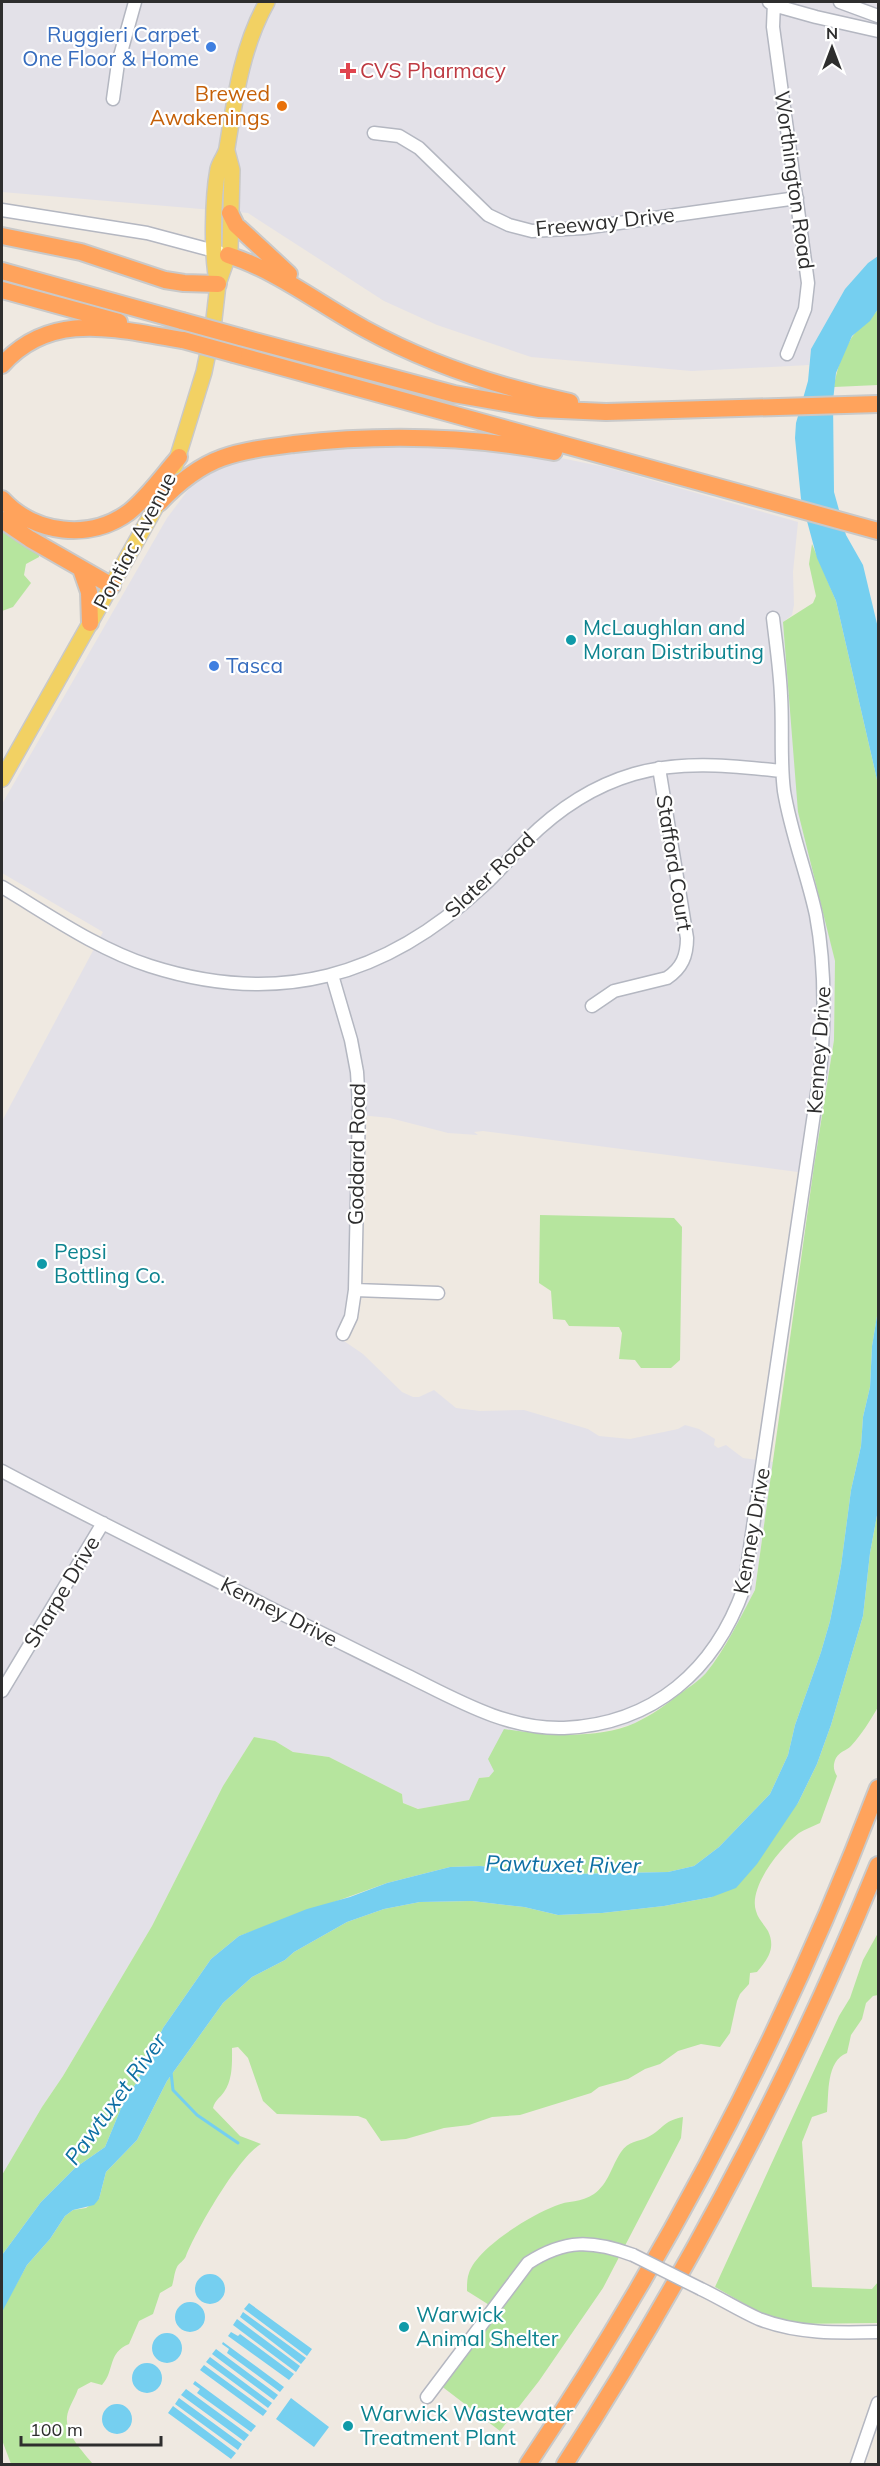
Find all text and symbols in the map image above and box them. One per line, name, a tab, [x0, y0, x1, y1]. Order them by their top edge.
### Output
north arrow	[802, 18, 862, 78]
place label: Ruggieri Carpet One Floor & Home	[22, 21, 199, 71]
text: N	[826, 23, 838, 43]
marker: Ruggieri Carpet One Floor & Home	[204, 40, 218, 54]
place label: CVS Pharmacy	[360, 57, 506, 83]
marker: CVS Pharmacy	[341, 64, 355, 78]
place label: Brewed Awakenings	[150, 80, 270, 130]
street label: Worthington Road	[770, 89, 820, 271]
marker: Brewed Awakenings	[275, 99, 289, 113]
street label: Freeway Drive	[534, 201, 676, 241]
street label: Pontiac Avenue	[87, 468, 181, 614]
place label: McLaughlan and Moran Distributing	[583, 614, 764, 664]
marker: McLaughlan and Moran Distributing	[564, 633, 578, 647]
place label: Tasca	[226, 652, 283, 678]
marker: Tasca	[207, 659, 221, 673]
street label: Stafford Court	[651, 793, 699, 933]
street label: Slater Road	[439, 826, 540, 923]
street label: Kenney Drive	[801, 985, 835, 1115]
street label: Goddard Road	[342, 1083, 370, 1225]
place label: Pepsi Bottling Co.	[54, 1238, 165, 1288]
marker: Pepsi Bottling Co.	[35, 1257, 49, 1271]
street label: Kenney Drive	[727, 1466, 775, 1596]
street label: Sharpe Drive	[18, 1531, 105, 1652]
street label: Kenney Drive	[217, 1571, 342, 1652]
water label: Pawtuxet River	[485, 1849, 642, 1879]
water label: Pawtuxet River	[58, 2027, 173, 2170]
place label: Warwick Animal Shelter	[416, 2301, 559, 2351]
marker: Warwick Animal Shelter	[397, 2320, 411, 2334]
place label: Warwick Wastewater Treatment Plant	[360, 2400, 574, 2450]
scale bar	[21, 2409, 160, 2447]
text: 100 m	[30, 2418, 83, 2441]
marker: Warwick Wastewater Treatment Plant	[341, 2419, 355, 2433]

